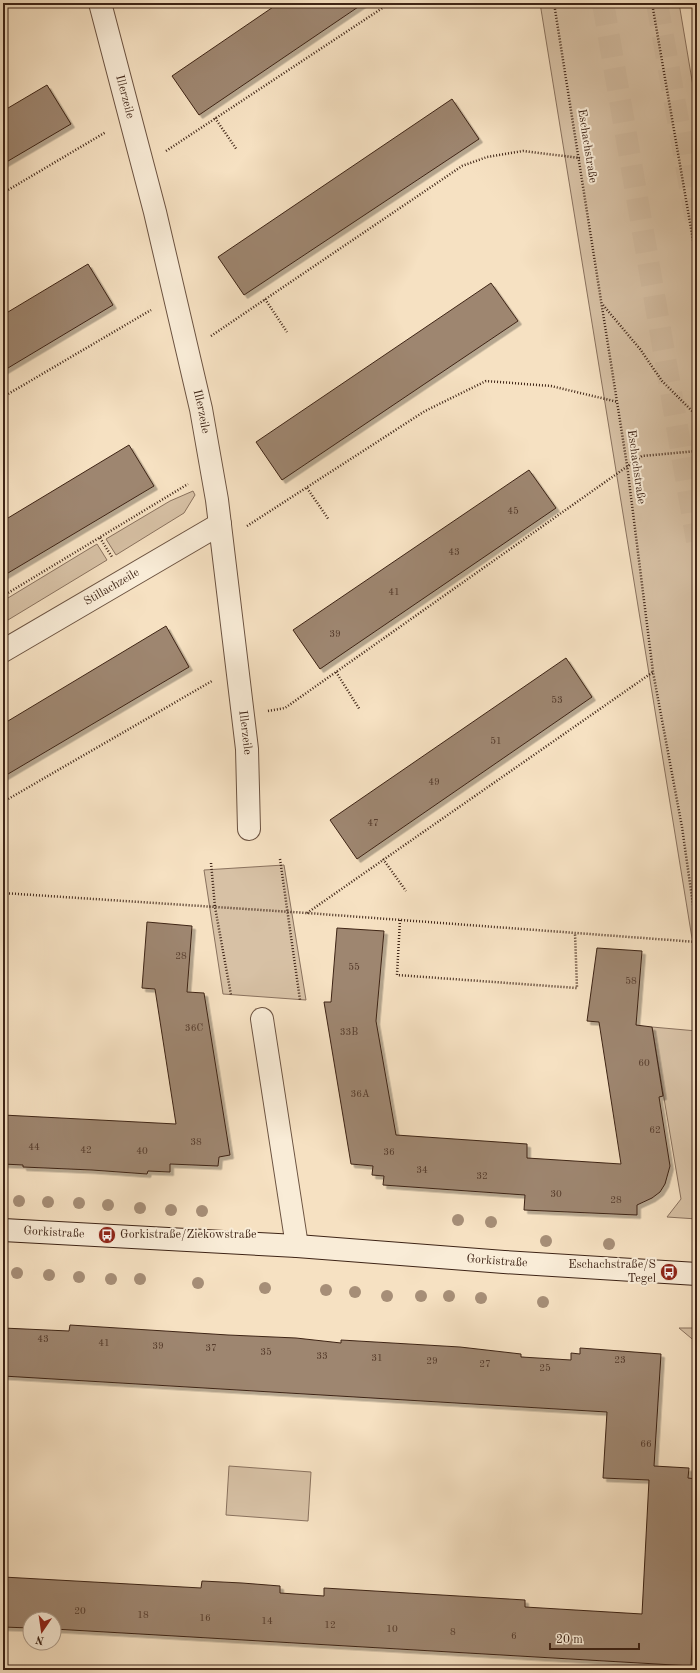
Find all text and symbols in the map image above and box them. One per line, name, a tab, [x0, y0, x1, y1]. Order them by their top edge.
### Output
street label: Illerzeile	[113, 74, 136, 120]
street label: Eschachstraße	[575, 108, 599, 184]
street label: Illerzeile	[191, 388, 211, 435]
street label: Eschachstraße	[625, 429, 647, 505]
house number: 45	[507, 506, 519, 516]
house number: 43	[448, 547, 460, 557]
street label: Stillachzeile	[82, 566, 142, 608]
house number: 41	[388, 587, 400, 597]
house number: 39	[329, 629, 341, 639]
house number: 53	[551, 695, 563, 705]
street label: Illerzeile	[236, 710, 253, 755]
house number: 51	[490, 736, 502, 746]
house number: 49	[428, 777, 440, 787]
house number: 47	[367, 818, 379, 828]
house number: 28	[175, 951, 187, 961]
house number: 55	[348, 962, 360, 972]
house number: 58	[625, 976, 637, 986]
house number: 36C	[185, 1023, 203, 1033]
house number: 33B	[340, 1027, 358, 1037]
house number: 60	[638, 1058, 650, 1068]
house number: 36A	[350, 1089, 370, 1099]
house number: 62	[649, 1125, 661, 1135]
house number: 38	[190, 1137, 202, 1147]
house number: 44	[28, 1142, 40, 1152]
house number: 42	[80, 1145, 92, 1155]
house number: 40	[136, 1146, 148, 1156]
house number: 36	[383, 1147, 395, 1157]
house number: 34	[416, 1165, 428, 1175]
house number: 32	[476, 1171, 488, 1181]
house number: 30	[550, 1189, 562, 1199]
house number: 28	[610, 1195, 622, 1205]
street label: Gorkistraße	[23, 1225, 85, 1240]
bus stop icon: Gorkistraße/Ziekowstraße	[97, 1225, 117, 1245]
place label: Gorkistraße/Ziekowstraße	[120, 1229, 257, 1241]
street label: Gorkistraße	[466, 1253, 528, 1269]
place label: Eschachstraße/S Tegel	[568, 1259, 656, 1285]
bus stop icon: Eschachstraße/S Tegel	[659, 1262, 679, 1282]
house number: 43	[37, 1334, 49, 1344]
house number: 41	[98, 1338, 110, 1348]
house number: 39	[152, 1341, 164, 1351]
house number: 37	[205, 1343, 217, 1353]
house number: 35	[260, 1347, 272, 1357]
house number: 33	[316, 1351, 328, 1361]
house number: 31	[371, 1353, 383, 1363]
house number: 23	[614, 1355, 626, 1365]
house number: 29	[426, 1356, 438, 1366]
house number: 27	[479, 1359, 491, 1369]
house number: 25	[539, 1363, 551, 1373]
house number: 66	[640, 1439, 652, 1449]
house number: 20	[74, 1606, 86, 1616]
house number: 18	[137, 1610, 149, 1620]
north arrow	[22, 1611, 62, 1651]
house number: 16	[199, 1613, 211, 1623]
house number: 14	[261, 1616, 273, 1626]
house number: 12	[324, 1620, 336, 1630]
house number: 10	[386, 1624, 398, 1634]
scale bar	[550, 1625, 639, 1651]
house number: 8	[450, 1627, 456, 1637]
house number: 6	[511, 1631, 517, 1641]
text: N	[34, 1633, 45, 1646]
text: 20 m	[556, 1634, 583, 1646]

